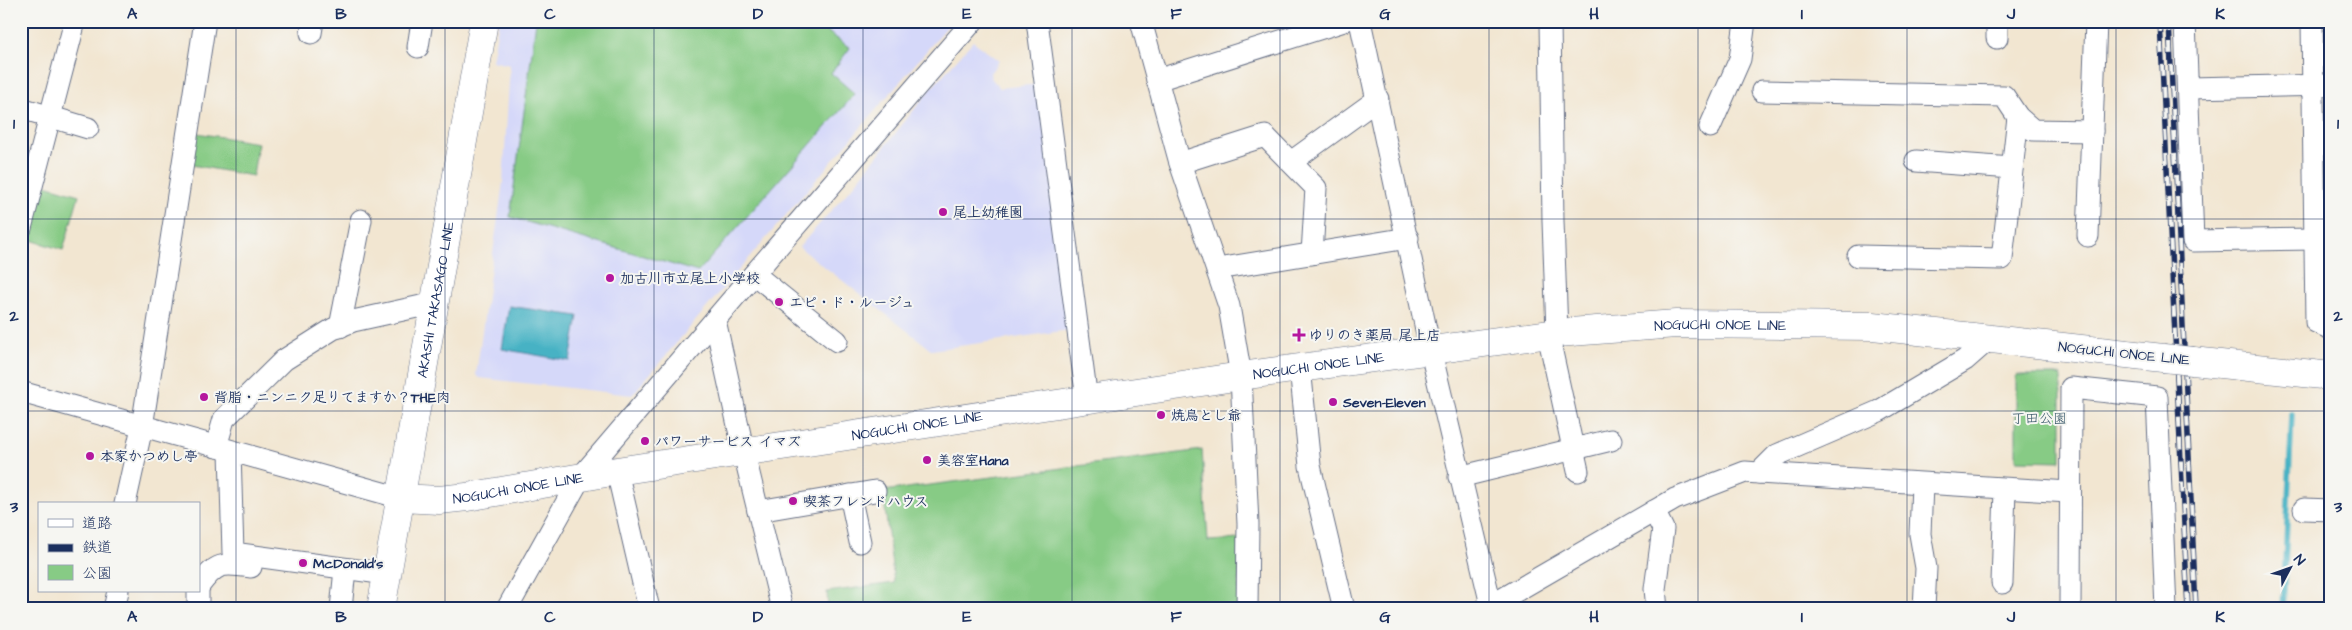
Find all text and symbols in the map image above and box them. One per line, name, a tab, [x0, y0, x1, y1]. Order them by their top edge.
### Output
text: A	[127, 3, 138, 25]
text: B	[335, 3, 347, 25]
text: C	[544, 3, 556, 25]
text: D	[753, 3, 764, 25]
text: E	[962, 3, 972, 25]
text: F	[1170, 3, 1182, 25]
text: G	[1379, 3, 1391, 25]
text: H	[1589, 3, 1599, 25]
text: I	[1801, 3, 1803, 25]
text: J	[2006, 3, 2016, 25]
text: K	[2215, 3, 2225, 25]
text: 1	[13, 113, 16, 135]
text: 1	[2337, 113, 2340, 135]
place label: 尾上幼稚園	[953, 203, 1023, 223]
marker: 尾上幼稚園	[937, 206, 949, 218]
street label: AKASHI TAKASAGO LINE	[413, 219, 460, 380]
place label: 加古川市立尾上小学校	[620, 269, 760, 289]
marker: 加古川市立尾上小学校	[604, 272, 616, 284]
place label: エピ・ド・ルージュ	[789, 293, 915, 313]
marker: エピ・ド・ルージュ	[773, 296, 785, 308]
text: 2	[8, 305, 19, 327]
text: 2	[2332, 305, 2343, 327]
street label: NOGUCHI ONOE LINE	[1653, 315, 1787, 337]
place label: ゆりのき薬局 尾上店	[1309, 326, 1441, 346]
marker: ゆりのき薬局 尾上店	[1293, 329, 1305, 341]
street label: NOGUCHI ONOE LINE	[2057, 337, 2191, 371]
street label: NOGUCHI ONOE LINE	[1252, 348, 1386, 385]
place label: 背脂・ニンニク足りてますか？THE肉	[214, 388, 450, 408]
marker: 背脂・ニンニク足りてますか？THE肉	[198, 391, 210, 403]
place label: Seven-Eleven	[1342, 393, 1426, 413]
marker: Seven-Eleven	[1327, 396, 1339, 408]
street label: NOGUCHI ONOE LINE	[850, 406, 985, 446]
place label: 焼鳥とし爺	[1171, 406, 1241, 426]
marker: 焼鳥とし爺	[1155, 409, 1167, 421]
park label: 丁田公園	[2011, 409, 2067, 429]
place label: パワーサービス イマズ	[655, 432, 801, 452]
marker: パワーサービス イマズ	[639, 435, 651, 447]
place label: 本家かつめし亭	[100, 447, 198, 467]
marker: 本家かつめし亭	[84, 450, 96, 462]
place label: 美容室Hana	[937, 451, 1010, 471]
marker: 美容室Hana	[921, 454, 933, 466]
street label: NOGUCHI ONOE LINE	[452, 468, 586, 509]
place label: 喫茶フレンドハウス	[803, 492, 928, 512]
marker: 喫茶フレンドハウス	[787, 495, 799, 507]
text: 3	[9, 496, 19, 518]
text: 3	[2333, 496, 2343, 518]
legend	[38, 502, 200, 592]
text: 道路	[82, 513, 112, 534]
text: 鉄道	[82, 537, 112, 558]
north arrow	[2264, 542, 2314, 592]
text: N	[2289, 550, 2310, 570]
place label: McDonald's	[313, 554, 383, 574]
marker: McDonald's	[297, 557, 309, 569]
text: 公園	[82, 563, 112, 584]
text: A	[127, 606, 138, 628]
text: B	[335, 606, 347, 628]
text: C	[544, 606, 556, 628]
text: D	[753, 606, 764, 628]
text: E	[962, 606, 972, 628]
text: F	[1170, 606, 1182, 628]
text: G	[1379, 606, 1391, 628]
text: H	[1589, 606, 1599, 628]
text: I	[1801, 606, 1803, 628]
text: J	[2006, 606, 2016, 628]
text: K	[2215, 606, 2225, 628]

